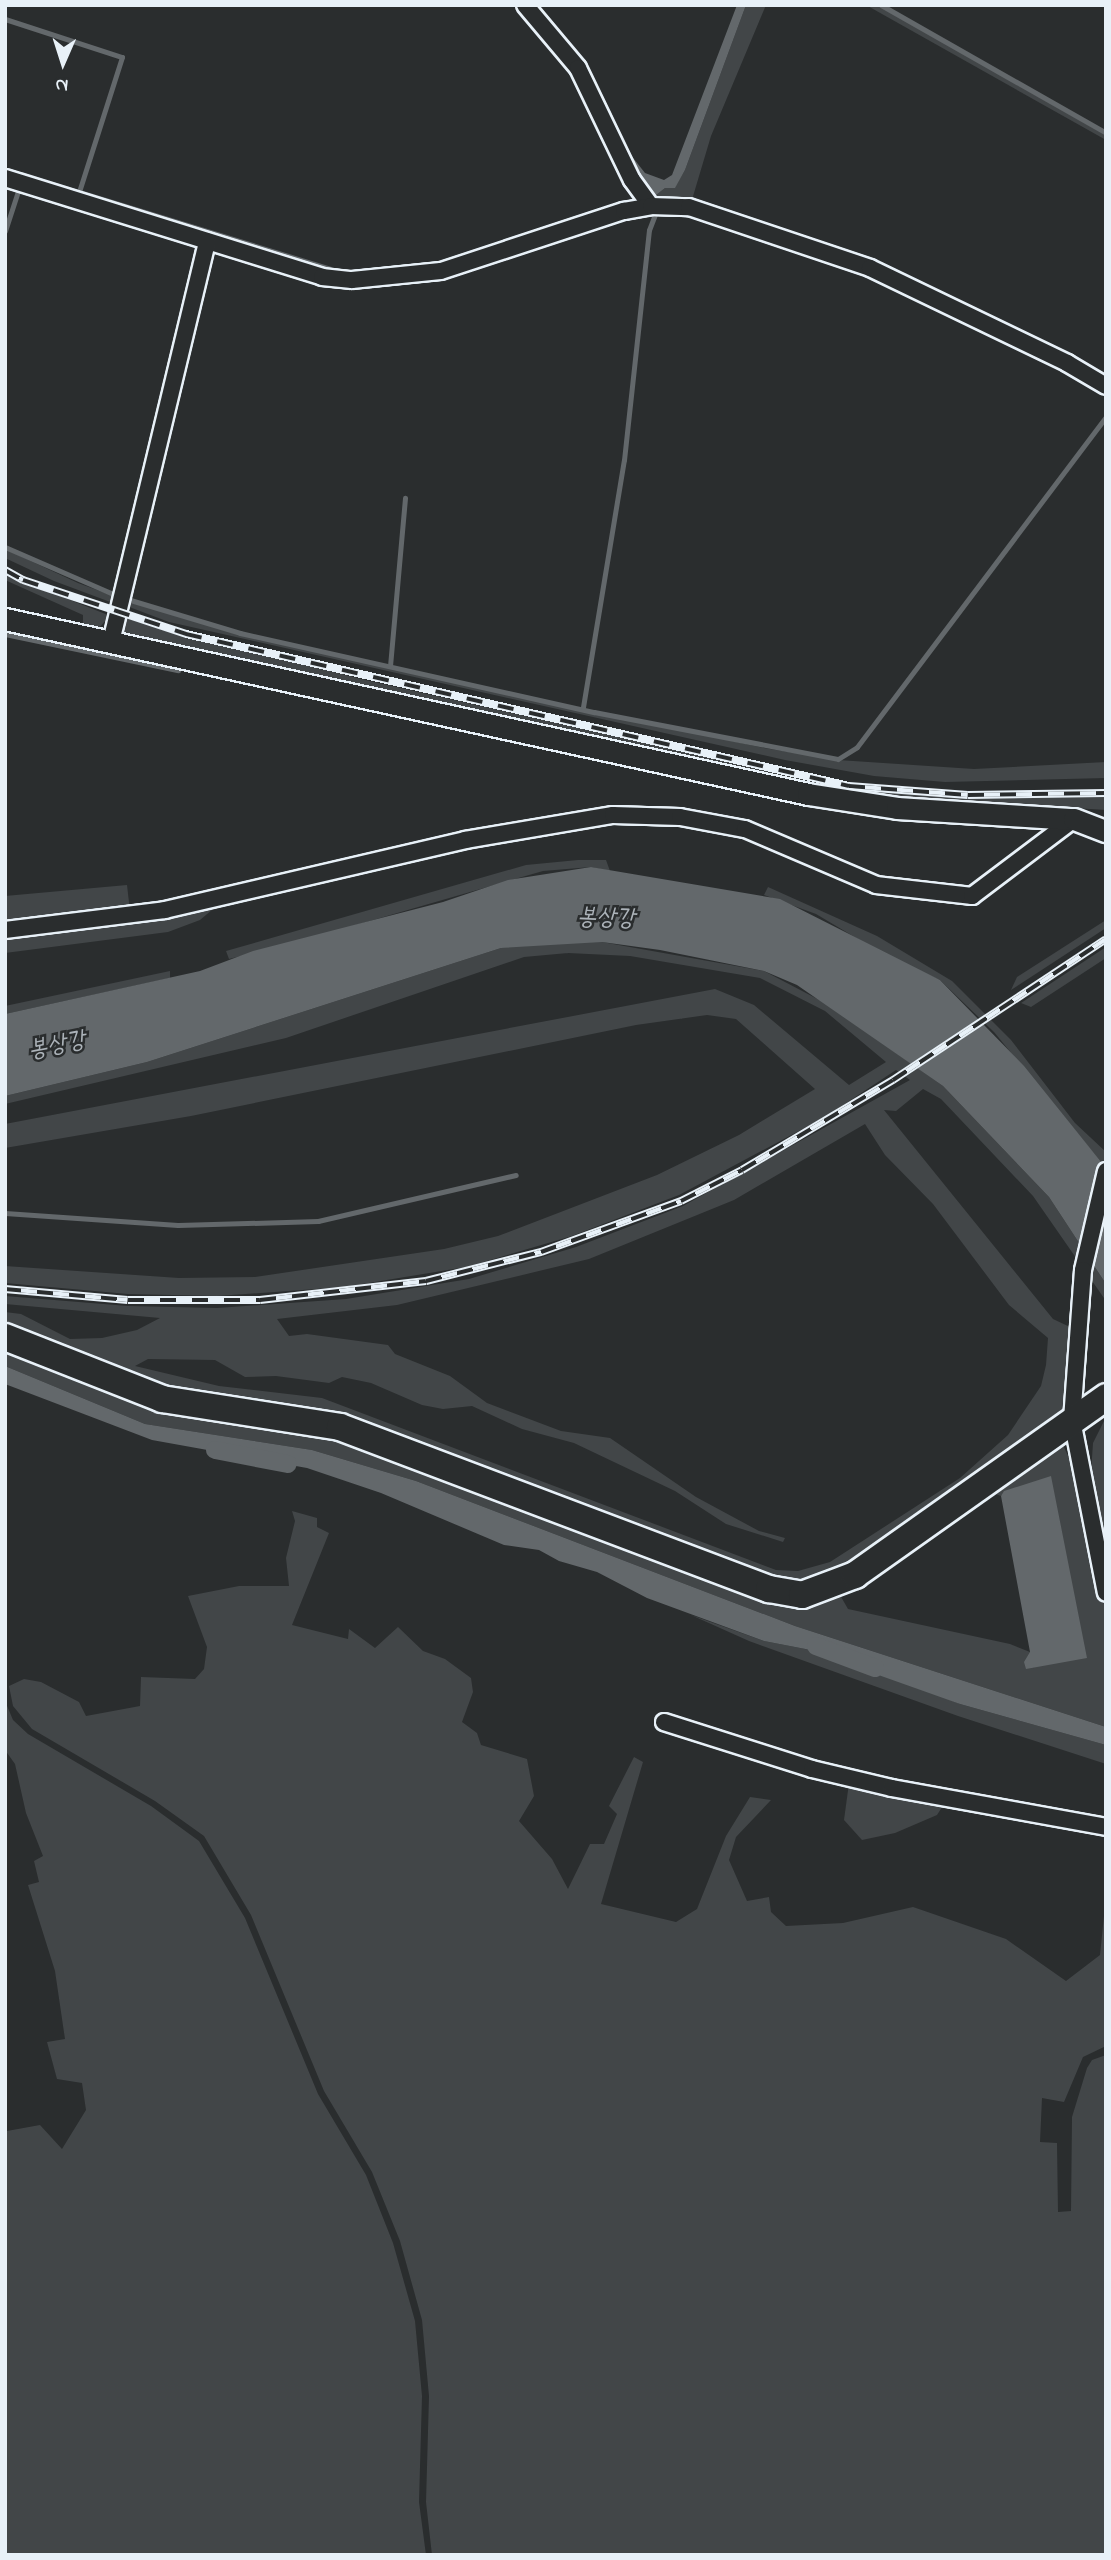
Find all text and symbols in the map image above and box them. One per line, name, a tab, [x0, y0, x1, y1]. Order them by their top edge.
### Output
north arrow	[28, 28, 98, 98]
text: N	[55, 71, 69, 98]
water label: 봉상강	[577, 904, 635, 934]
water label: 봉상강	[26, 1026, 88, 1066]

